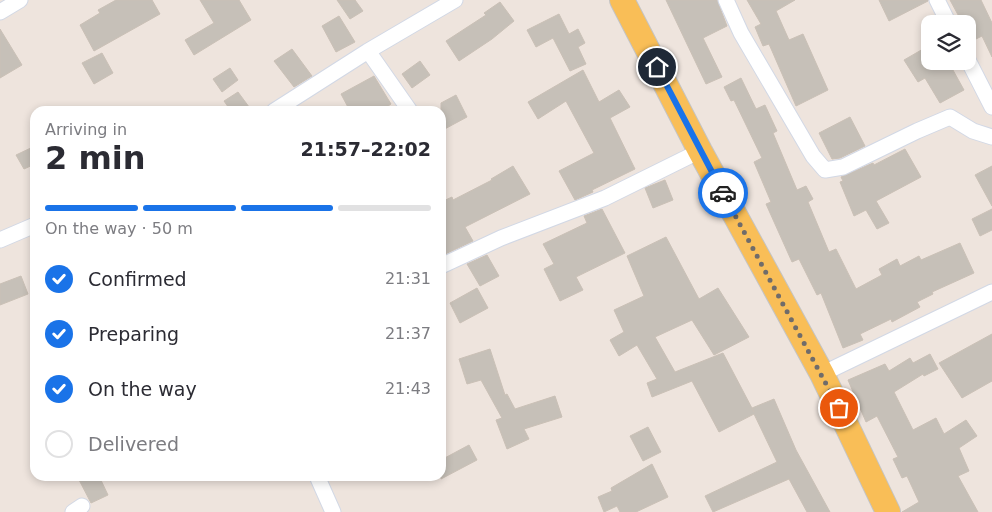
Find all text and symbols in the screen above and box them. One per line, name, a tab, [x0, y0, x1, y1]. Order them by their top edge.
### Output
map controls	[921, 15, 976, 70]
button: layers	[921, 15, 976, 70]
pin	[636, 46, 678, 88]
icon: home	[643, 53, 671, 81]
text: Arriving in	[45, 120, 127, 139]
text: 21:57–22:02	[301, 138, 431, 160]
text: 2 min	[45, 139, 146, 177]
courier	[698, 168, 748, 218]
icon: car	[709, 179, 737, 207]
text: On the way · 50 m	[45, 219, 193, 238]
icon: check	[45, 265, 73, 293]
text: Confirmed	[88, 268, 187, 290]
text: 21:31	[385, 269, 431, 288]
icon: check	[45, 320, 73, 348]
text: Preparing	[88, 323, 179, 345]
text: 21:37	[385, 324, 431, 343]
icon: check	[45, 375, 73, 403]
text: On the way	[88, 378, 197, 400]
text: 21:43	[385, 379, 431, 398]
pin	[818, 387, 860, 429]
icon: bag	[825, 394, 853, 422]
text: Delivered	[88, 433, 179, 455]

